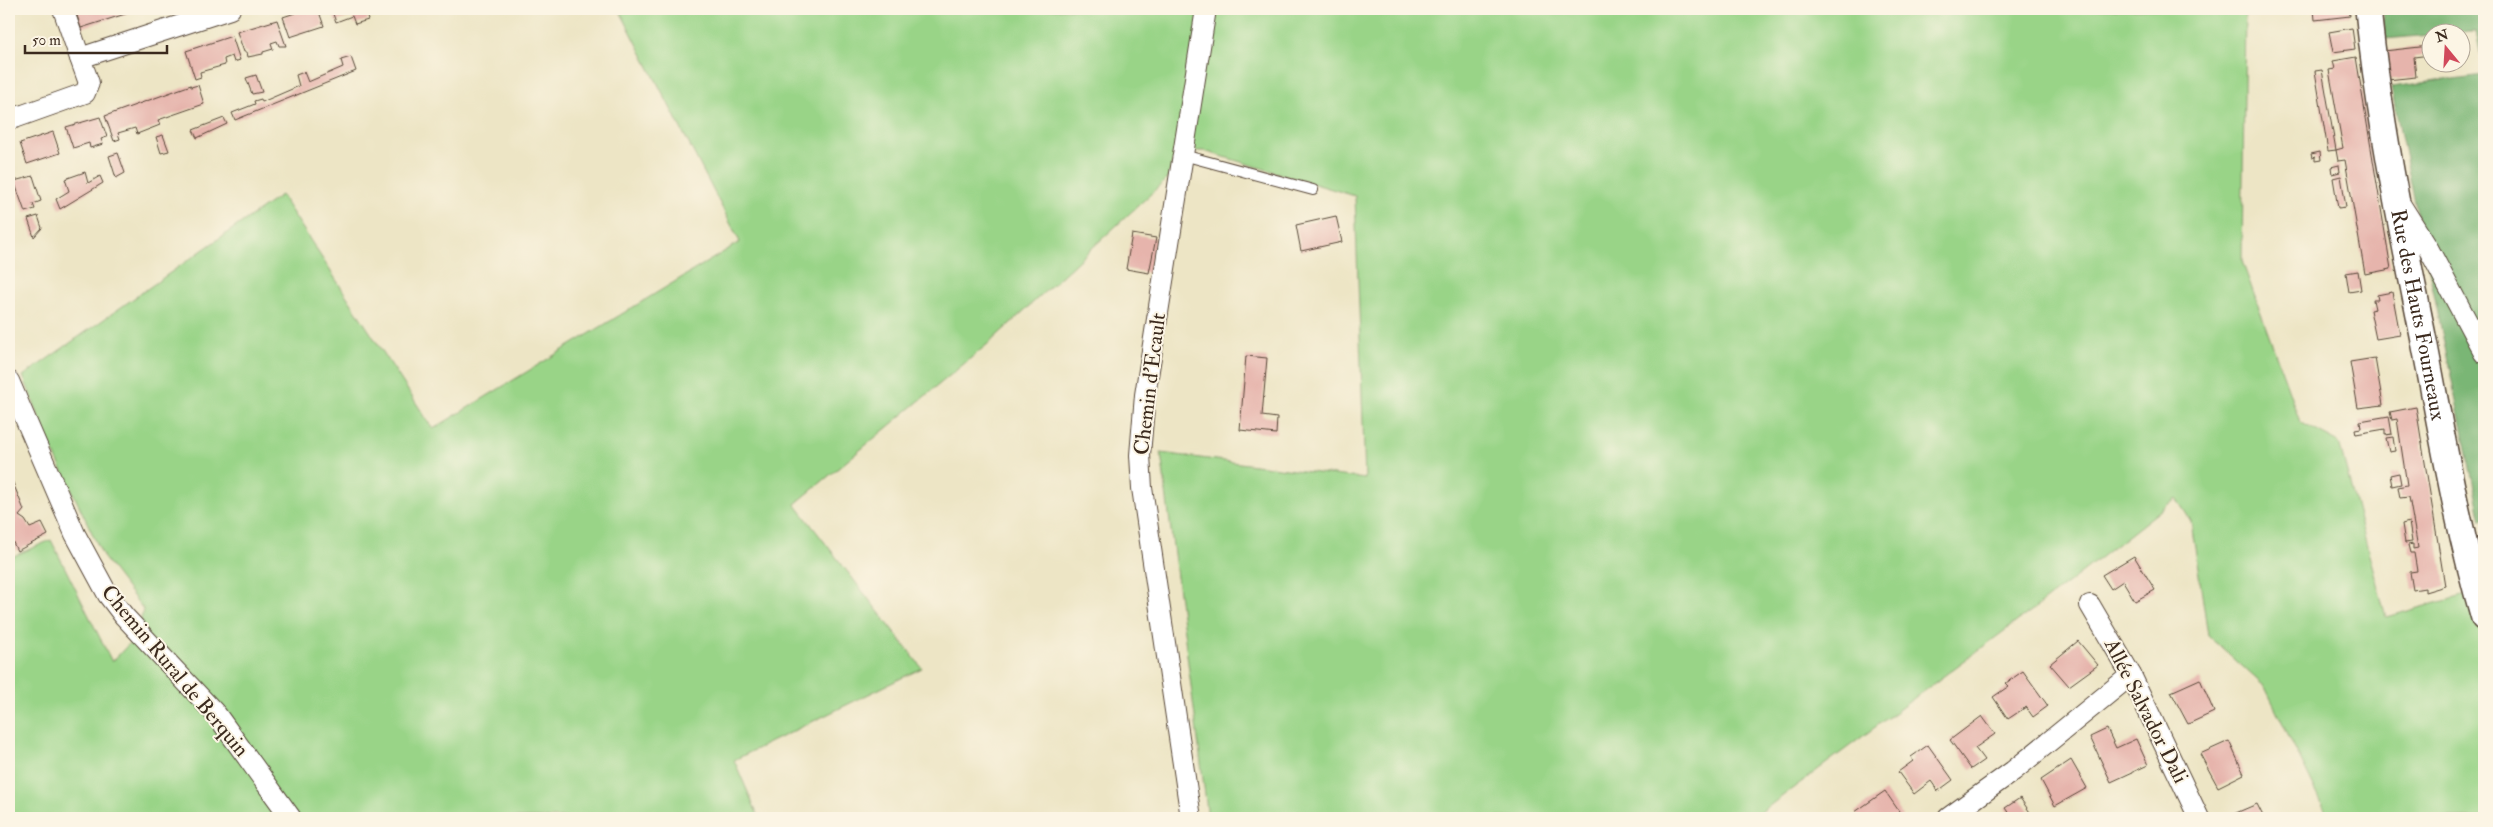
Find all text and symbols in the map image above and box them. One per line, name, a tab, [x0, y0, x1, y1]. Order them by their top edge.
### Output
scale bar	[25, 22, 168, 54]
north arrow	[2420, 22, 2470, 72]
text: N	[2433, 26, 2451, 46]
text: 50 m	[32, 31, 61, 50]
street label: Rue des Hauts Fourneaux	[2385, 207, 2452, 423]
street label: Chemin d'Ecault	[1128, 311, 1172, 457]
street label: Chemin Rural de Berquin	[95, 579, 255, 763]
street label: Allée Salvador Dali	[2098, 633, 2194, 788]

